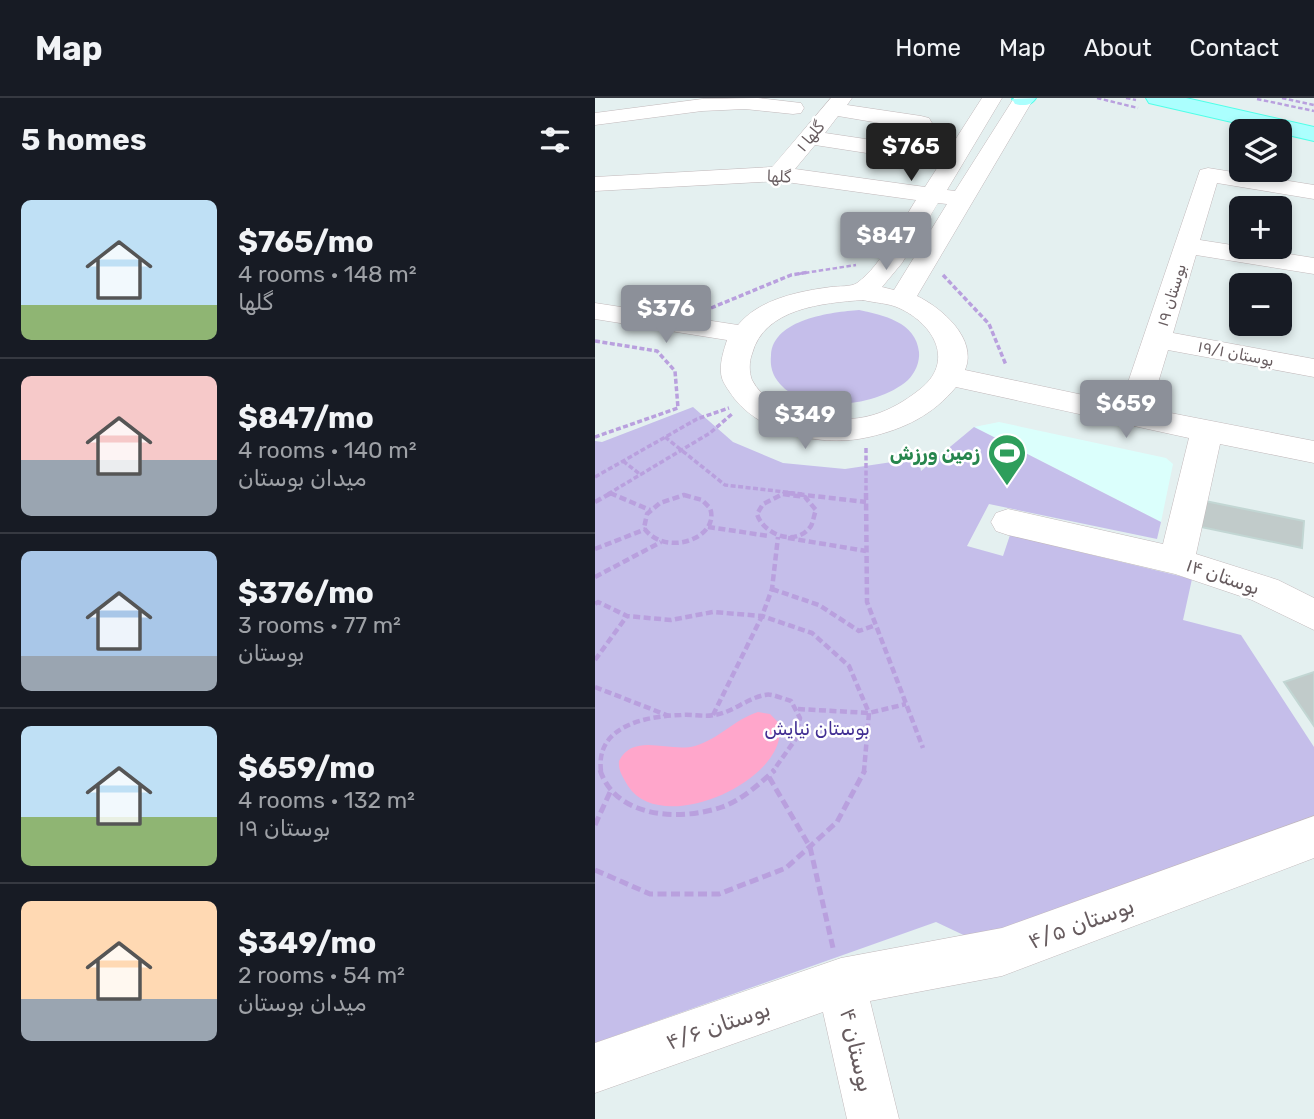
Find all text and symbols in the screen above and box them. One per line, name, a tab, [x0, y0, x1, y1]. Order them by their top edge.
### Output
text: Map	[35, 29, 103, 68]
text: Home	[895, 34, 961, 62]
text: Map	[999, 34, 1046, 62]
text: About	[1084, 34, 1152, 62]
text: Contact	[1190, 34, 1279, 62]
street label: گلها ۱	[792, 117, 830, 156]
map controls	[1229, 119, 1292, 336]
button: layers	[1229, 119, 1292, 182]
icon: filters	[536, 121, 574, 159]
text: 5 homes	[21, 122, 147, 158]
pin: $765	[870, 123, 952, 183]
text: $765	[882, 132, 940, 160]
street label: گلها	[766, 167, 792, 187]
button: +	[1229, 196, 1292, 259]
pin: $847	[845, 212, 927, 272]
text: $847	[856, 221, 916, 249]
text: $765/mo	[238, 224, 374, 260]
icon: home	[77, 228, 161, 312]
text: 4 rooms · 148 m²	[238, 260, 417, 288]
street label: بوستان ۱۹	[1153, 262, 1191, 329]
button: −	[1229, 273, 1292, 336]
pin: $376	[625, 286, 707, 345]
text: گلها	[238, 288, 273, 316]
text: $376	[637, 294, 695, 322]
street label: بوستان ۱۹/۱	[1196, 337, 1276, 371]
pin: $659	[1085, 380, 1167, 440]
text: $659	[1096, 389, 1156, 417]
pin: $349	[764, 392, 846, 451]
text: $847/mo	[238, 400, 374, 436]
text: $349	[775, 400, 835, 428]
icon: home	[77, 404, 161, 488]
sports icon: زمین ورزش	[986, 432, 1028, 487]
text: 4 rooms · 140 m²	[238, 436, 417, 464]
place label: زمین ورزش	[890, 442, 980, 465]
text: میدان بوستان	[238, 464, 367, 492]
street label: بوستان ۱۴	[1183, 553, 1263, 600]
text: $376/mo	[238, 575, 374, 611]
icon: home	[77, 579, 161, 663]
text: 3 rooms · 77 m²	[238, 611, 401, 639]
text: بوستان	[238, 639, 305, 667]
park label: بوستان نیایش	[764, 717, 870, 740]
text: $659/mo	[238, 750, 375, 786]
icon: home	[77, 754, 161, 838]
text: 4 rooms · 132 m²	[238, 786, 415, 814]
text: بوستان ۱۹	[238, 814, 331, 842]
street label: بوستان ۴/۵	[1024, 891, 1138, 955]
text: $349/mo	[238, 925, 376, 961]
icon: home	[77, 929, 161, 1013]
text: 2 rooms · 54 m²	[238, 961, 405, 989]
text: میدان بوستان	[238, 989, 367, 1017]
street label: بوستان ۴/۶	[662, 994, 774, 1056]
street label: بوستان ۴	[834, 1005, 880, 1095]

